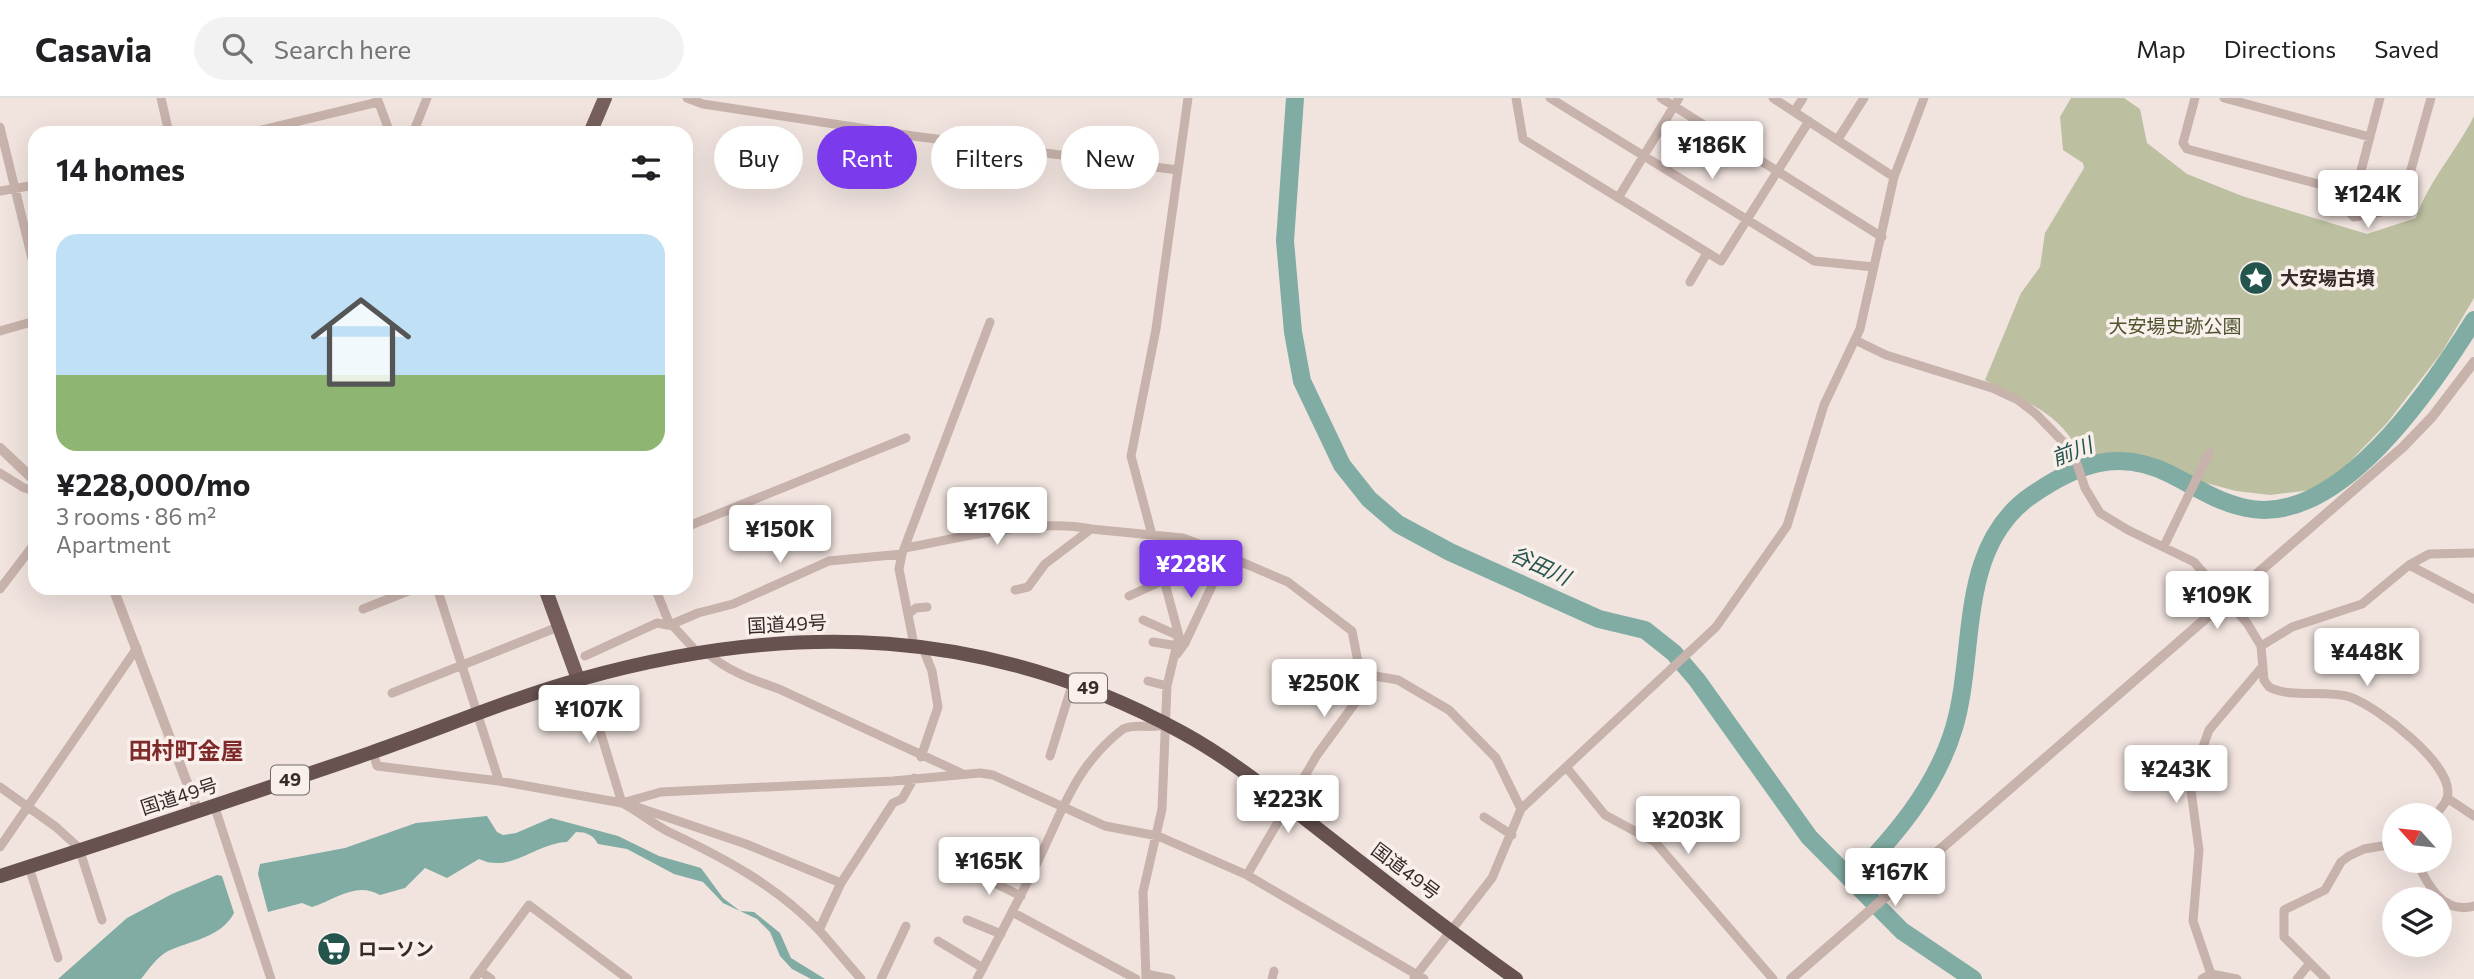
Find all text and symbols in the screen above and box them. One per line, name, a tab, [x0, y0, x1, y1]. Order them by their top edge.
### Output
search box	[194, 17, 684, 80]
text: Casavia	[35, 28, 152, 69]
icon: search	[218, 29, 256, 67]
text: Search here	[274, 33, 411, 64]
text: Map	[2136, 34, 2186, 63]
text: Directions	[2224, 34, 2336, 63]
text: Saved	[2374, 34, 2439, 63]
pin: ¥186K	[1663, 122, 1761, 181]
chip: Buy	[714, 126, 803, 189]
chip: Rent	[817, 126, 917, 189]
chip: Filters	[931, 126, 1047, 189]
chip: New	[1061, 126, 1159, 189]
text: ¥186K	[1677, 130, 1747, 158]
icon: filters	[627, 149, 665, 187]
text: 14 homes	[56, 150, 185, 187]
pin: ¥124K	[2319, 170, 2417, 230]
text: ¥124K	[2334, 179, 2402, 207]
place icon: 大安場古墳	[2237, 259, 2275, 297]
place label: 大安場古墳	[2280, 266, 2375, 289]
icon: home	[298, 279, 424, 405]
park label: 大安場史跡公園	[2108, 314, 2242, 337]
water label: 前川	[2047, 431, 2097, 470]
text: ¥228,000/mo	[56, 465, 250, 502]
pin: ¥176K	[948, 488, 1046, 547]
text: ¥176K	[963, 496, 1031, 524]
text: 3 rooms · 86 m²	[56, 502, 216, 530]
pin: ¥150K	[731, 505, 829, 565]
text: ¥150K	[745, 514, 815, 542]
text: Apartment	[56, 530, 171, 558]
pin: ¥228K	[1142, 540, 1240, 600]
water label: 谷田川	[1507, 540, 1576, 590]
text: ¥228K	[1155, 549, 1227, 577]
pin: ¥109K	[2168, 572, 2266, 631]
text: ¥109K	[2182, 580, 2252, 608]
street label: 国道49号	[746, 610, 827, 637]
pin: ¥448K	[2318, 628, 2416, 688]
text: ¥448K	[2330, 637, 2404, 665]
pin: ¥250K	[1275, 660, 1373, 719]
text: ¥250K	[1288, 668, 1360, 696]
road number: 49	[1069, 674, 1107, 702]
pin: ¥107K	[540, 686, 638, 745]
text: ¥107K	[555, 694, 623, 722]
district label: 田村町金屋	[129, 736, 244, 764]
pin: ¥243K	[2127, 746, 2225, 805]
text: ¥243K	[2140, 754, 2212, 782]
road number: 49	[271, 766, 309, 794]
street label: 国道49号	[137, 772, 220, 819]
pin: ¥223K	[1239, 776, 1337, 835]
text: ¥223K	[1253, 784, 1323, 812]
pin: ¥203K	[1639, 796, 1737, 856]
north arrow	[2382, 803, 2452, 873]
map controls	[2382, 803, 2452, 957]
text: ¥203K	[1652, 805, 1724, 833]
street label: 国道49号	[1367, 837, 1445, 904]
pin: ¥165K	[940, 838, 1038, 897]
text: ¥165K	[955, 846, 1023, 874]
pin: ¥167K	[1846, 848, 1944, 908]
text: ¥167K	[1861, 857, 1929, 885]
button: layers	[2382, 887, 2452, 957]
supermarket icon: ローソン	[315, 930, 353, 968]
place label: ローソン	[358, 937, 434, 960]

